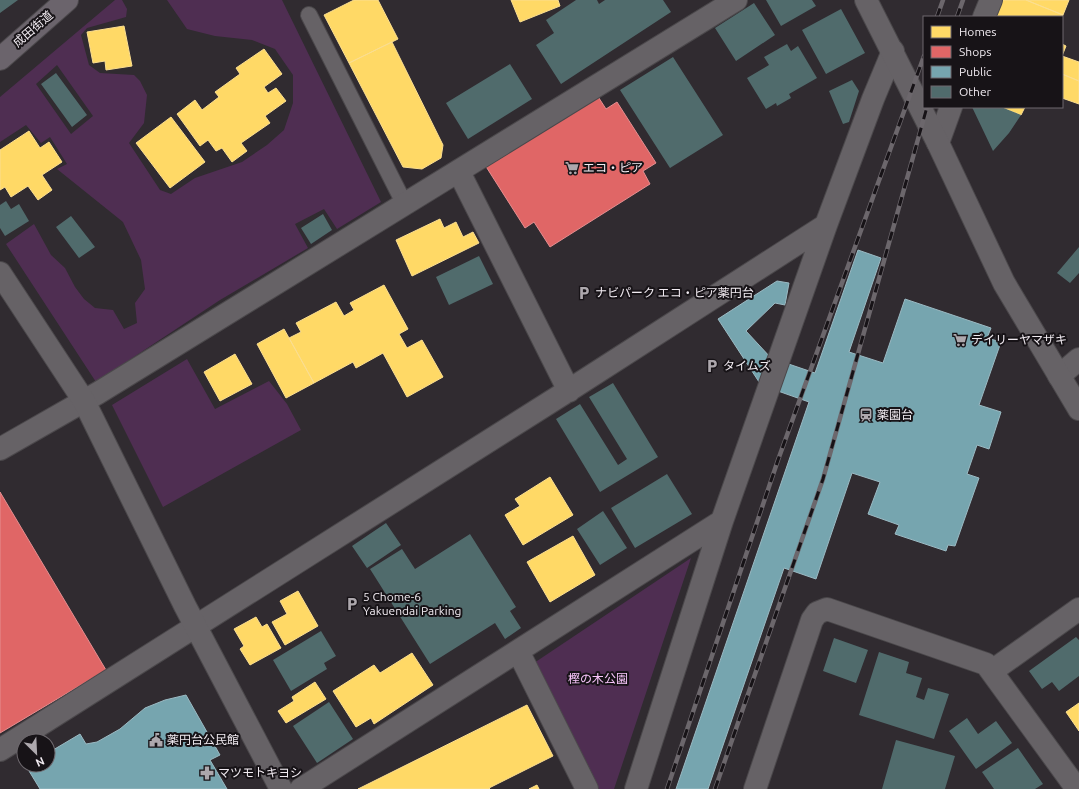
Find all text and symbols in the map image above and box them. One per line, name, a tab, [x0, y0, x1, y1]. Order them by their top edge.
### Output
street label: 成田街道	[10, 8, 55, 49]
legend	[923, 16, 1063, 108]
text: Homes	[959, 25, 997, 38]
text: Shops	[959, 45, 991, 58]
text: Public	[959, 65, 992, 78]
text: Other	[959, 85, 992, 98]
supermarket icon: エコ・ピア	[564, 160, 580, 176]
place label: エコ・ピア	[583, 161, 643, 174]
parking icon: ナビパーク エコ・ピア薬円台	[576, 285, 592, 301]
place label: ナビパーク エコ・ピア薬円台	[595, 286, 754, 299]
supermarket icon: デイリーヤマザキ	[952, 332, 968, 348]
place label: デイリーヤマザキ	[971, 333, 1067, 346]
parking icon: タイムズ	[704, 358, 720, 374]
place label: タイムズ	[723, 359, 771, 372]
station icon: 薬園台	[858, 407, 874, 423]
place label: 薬園台	[877, 408, 913, 421]
place label: 5 Chome-6 Yakuendai Parking	[363, 590, 461, 617]
parking icon: 5 Chome-6 Yakuendai Parking	[344, 596, 360, 612]
park label: 樫の木公園	[568, 672, 628, 685]
public building icon: 薬円台公民館	[148, 732, 164, 748]
north arrow	[16, 733, 56, 773]
place label: 薬円台公民館	[167, 733, 239, 746]
text: N	[34, 755, 46, 769]
pharmacy icon: マツモトキヨシ	[199, 765, 215, 781]
place label: マツモトキヨシ	[218, 766, 302, 779]

